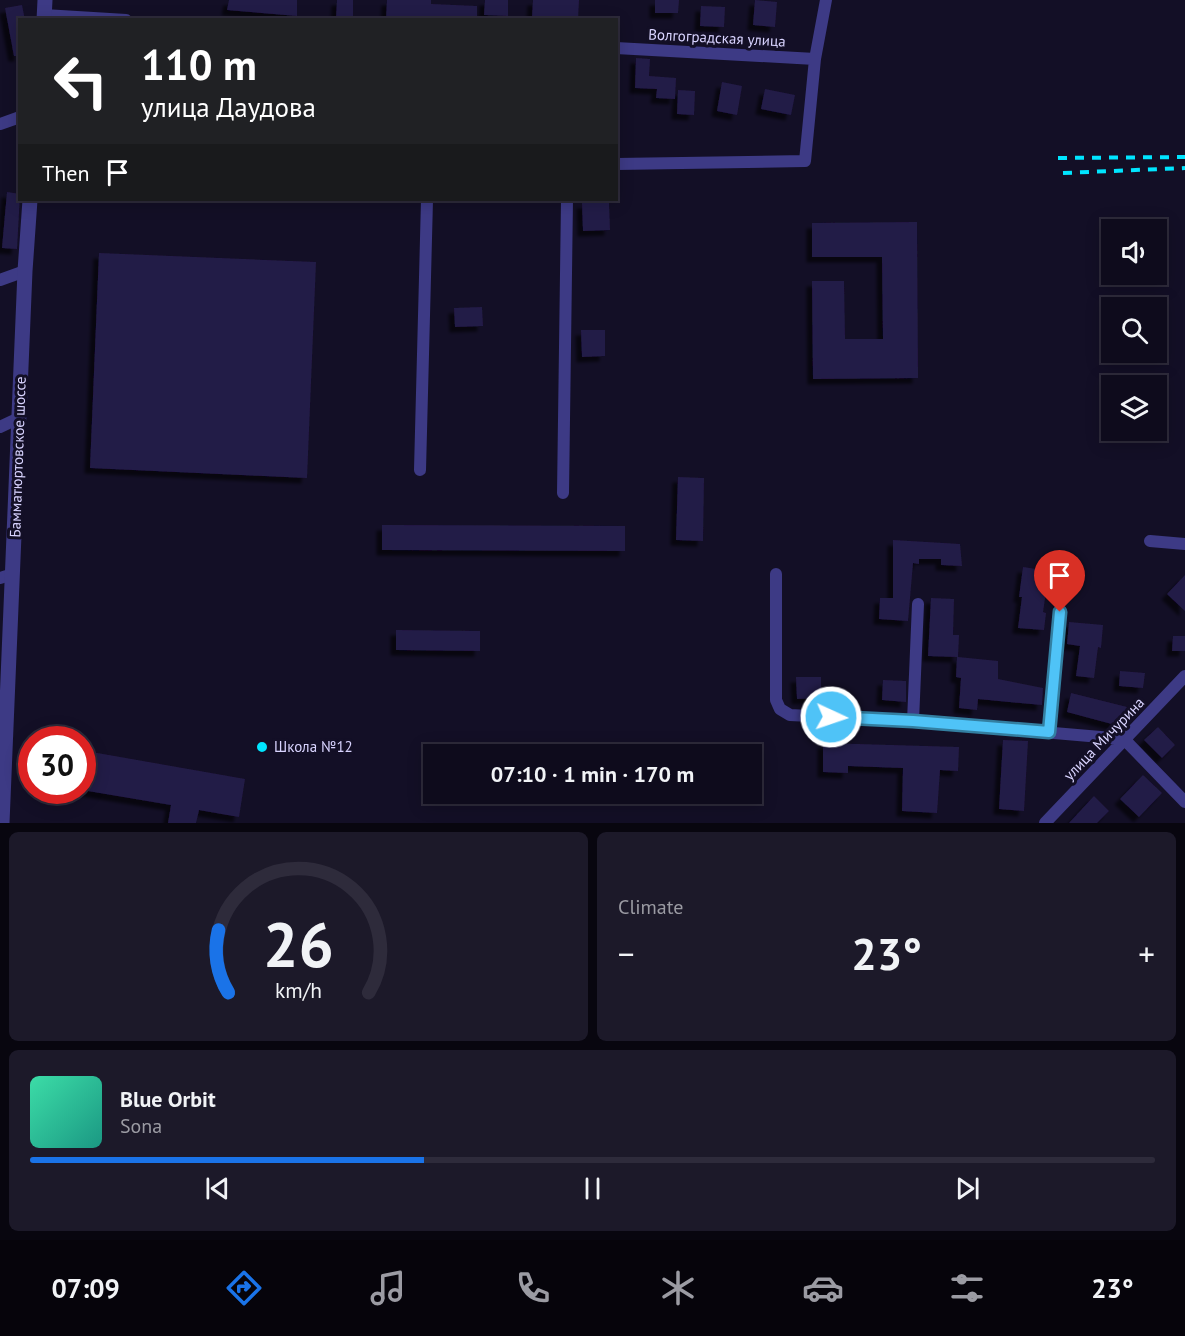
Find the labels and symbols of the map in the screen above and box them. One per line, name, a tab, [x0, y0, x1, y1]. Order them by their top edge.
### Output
street label: Волгоградская улица	[648, 24, 786, 51]
street label: Бамматюртовское шоссе	[5, 376, 30, 538]
pin	[1034, 550, 1085, 612]
position arrow	[799, 685, 863, 749]
street label: улица Мичурина	[1059, 693, 1148, 784]
speed limit sign: 30	[18, 726, 96, 804]
place label: Школа №12	[274, 737, 353, 756]
marker: Школа №12	[255, 740, 269, 754]

